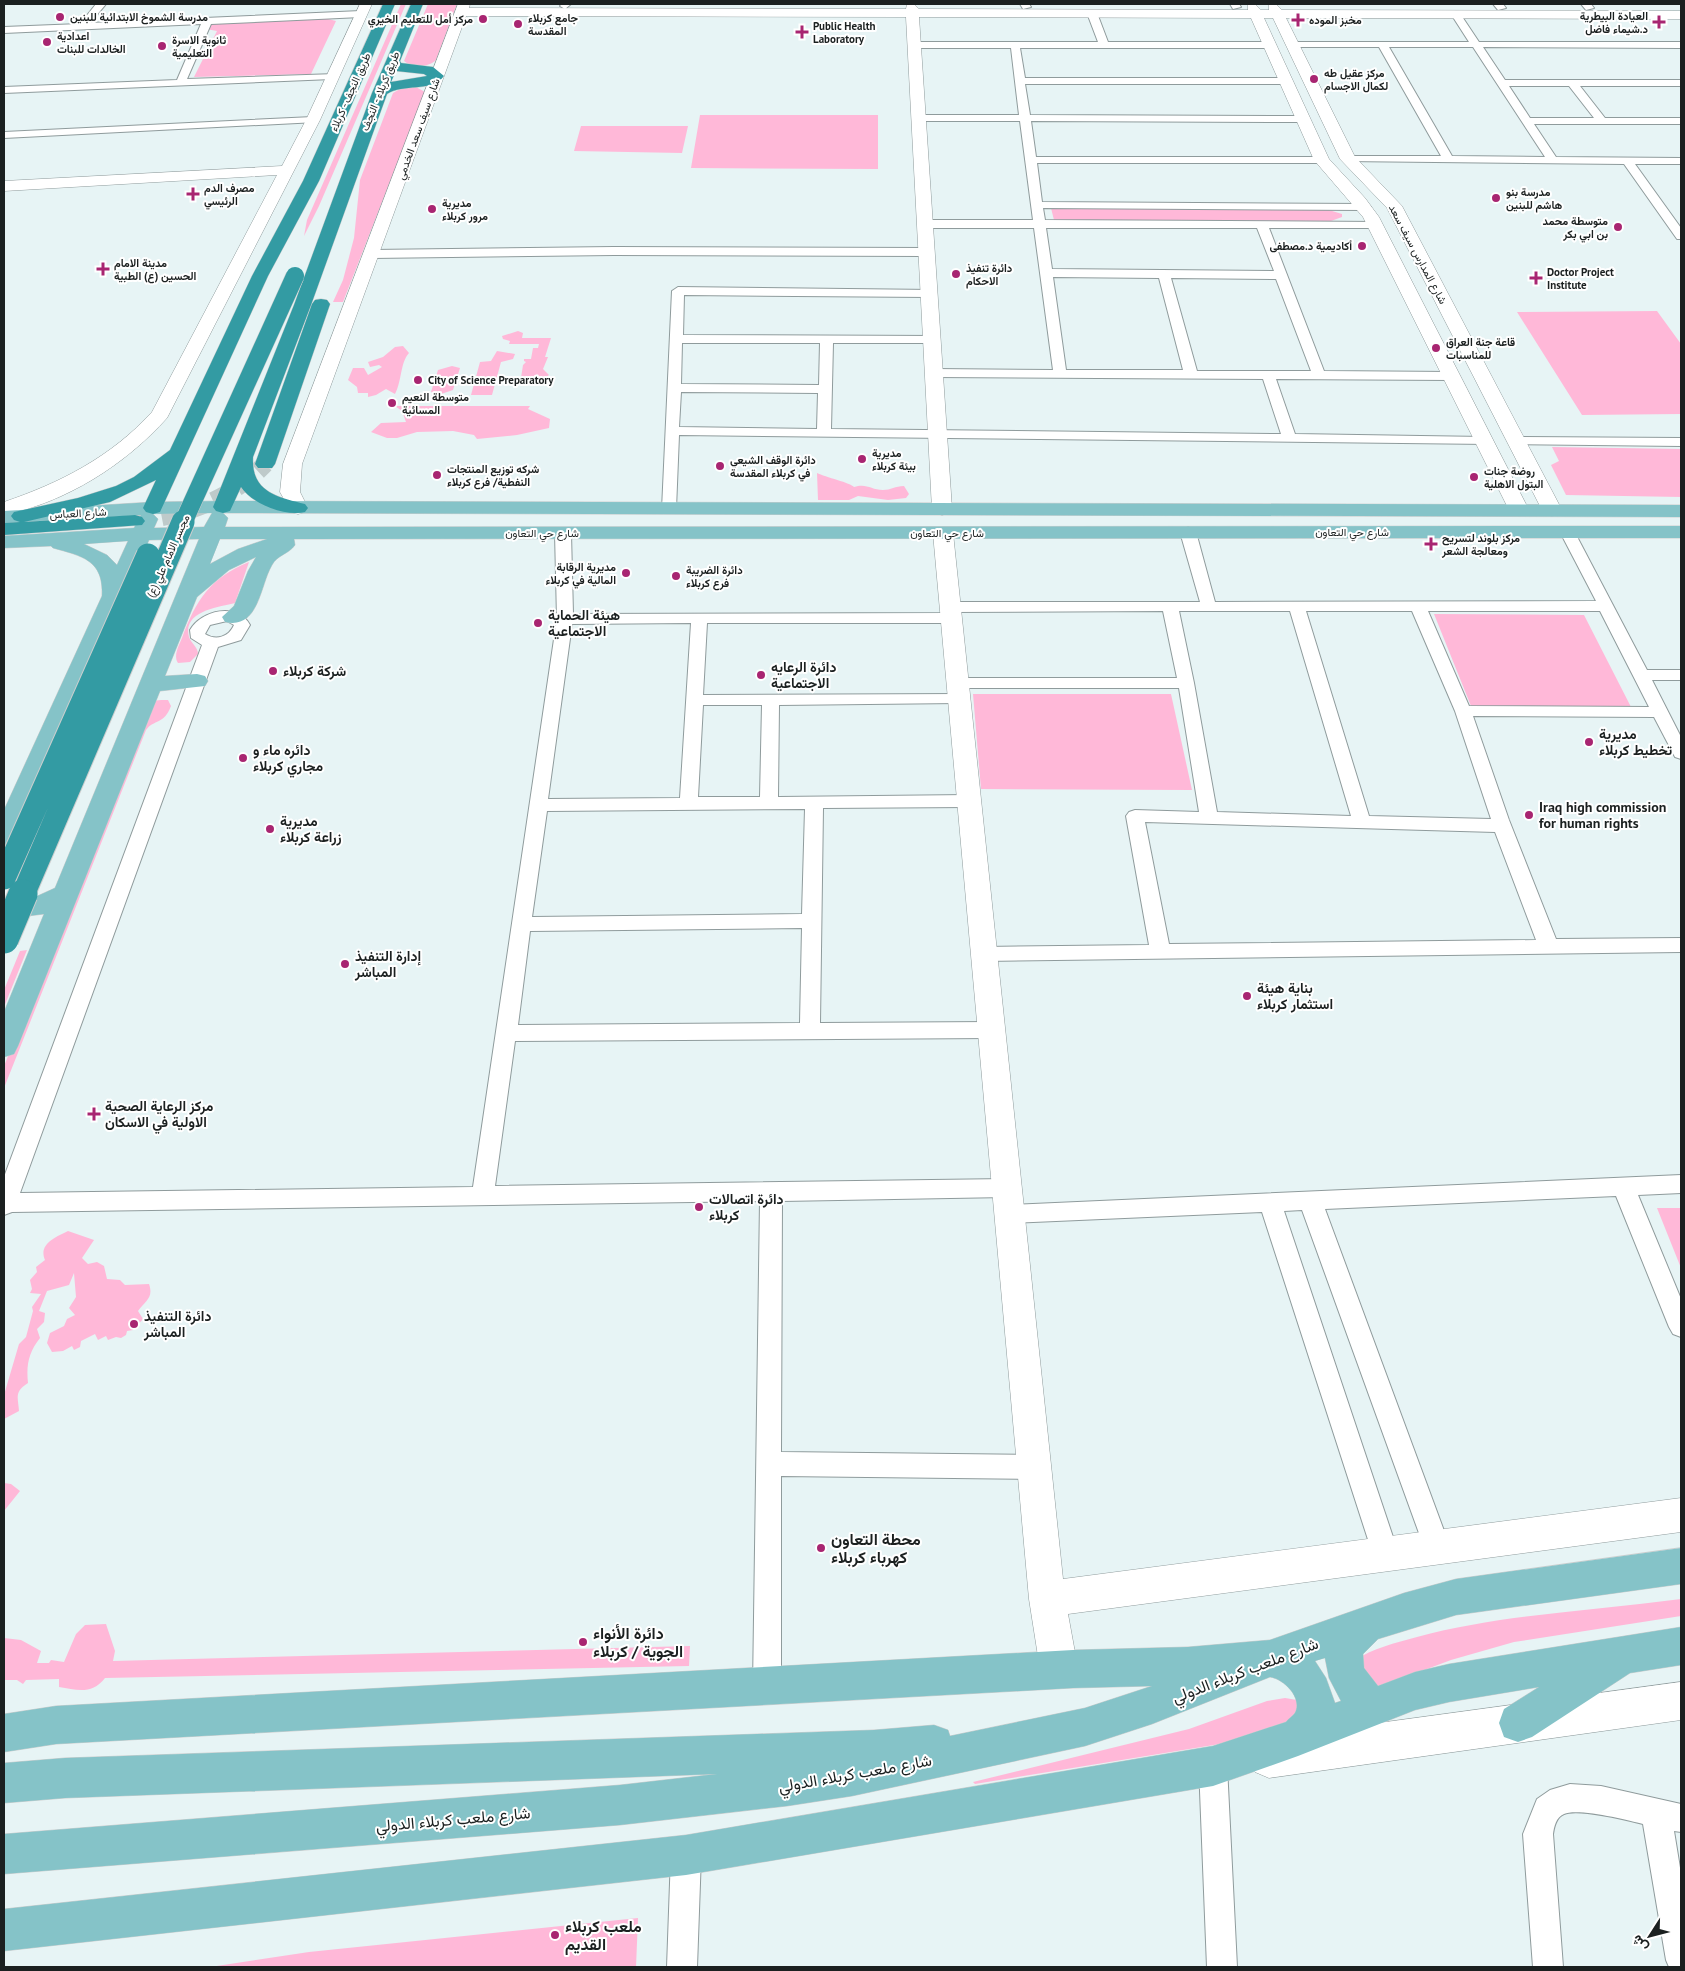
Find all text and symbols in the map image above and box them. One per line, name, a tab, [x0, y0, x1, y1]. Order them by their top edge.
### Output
place label: العيادة البيطرية د.شيماء فاضل	[1580, 9, 1649, 36]
place label: مدرسة الشموخ الابتدائية للبنين	[70, 10, 208, 25]
marker: مدرسة الشموخ الابتدائية للبنين	[54, 11, 66, 23]
place label: جامع كربلاء المقدسة	[528, 11, 578, 38]
place label: مركز أمل للتعليم الخيري	[368, 12, 473, 28]
marker: مركز أمل للتعليم الخيري	[477, 13, 489, 25]
marker: مخبز الموده	[1291, 13, 1305, 27]
place label: مخبز الموده	[1309, 13, 1362, 27]
marker: العيادة البيطرية د.شيماء فاضل	[1652, 15, 1666, 29]
marker: جامع كربلاء المقدسة	[512, 18, 524, 30]
place label: Public Health Laboratory	[813, 19, 876, 46]
marker: Public Health Laboratory	[795, 25, 809, 39]
place label: اعدادية الخالدات للبنات	[57, 29, 126, 56]
place label: ثانوية الاسرة التعليمية	[172, 33, 226, 60]
marker: اعدادية الخالدات للبنات	[41, 36, 53, 48]
marker: ثانوية الاسرة التعليمية	[156, 40, 168, 52]
street label: طريق كربلاء - النجف	[358, 49, 402, 133]
street label: طريق النجف - كربلاء	[326, 50, 374, 134]
place label: مركز عقيل طه لكمال الاجسام	[1324, 66, 1388, 94]
marker: مركز عقيل طه لكمال الاجسام	[1308, 73, 1320, 85]
street label: شارع سيف سعد الخدمي	[393, 76, 446, 183]
place label: مصرف الدم الرئيسي	[204, 181, 254, 210]
place label: مدرسة بنو هاشم للبنين	[1506, 185, 1562, 213]
marker: مصرف الدم الرئيسي	[186, 187, 200, 201]
marker: مدرسة بنو هاشم للبنين	[1490, 192, 1502, 204]
place label: مديرية مرور كربلاء	[442, 196, 488, 223]
street label: شارع المدارس سيف سعد	[1385, 202, 1450, 307]
marker: مديرية مرور كربلاء	[426, 203, 438, 215]
place label: متوسطة محمد بن ابي بكر	[1543, 214, 1608, 243]
marker: متوسطة محمد بن ابي بكر	[1612, 221, 1624, 233]
place label: أكاديمية د.مصطفى	[1269, 239, 1352, 253]
marker: أكاديمية د.مصطفى	[1356, 240, 1368, 252]
place label: مدينة الامام الحسين (ع) الطبية	[114, 256, 197, 284]
place label: دائرة تنفيذ الاحكام	[966, 261, 1013, 289]
marker: مدينة الامام الحسين (ع) الطبية	[96, 262, 110, 276]
place label: Doctor Project Institute	[1547, 265, 1614, 292]
marker: دائرة تنفيذ الاحكام	[950, 268, 962, 280]
marker: Doctor Project Institute	[1529, 271, 1543, 285]
place label: قاعة جنة العراق للمناسبات	[1446, 335, 1515, 362]
marker: قاعة جنة العراق للمناسبات	[1430, 342, 1442, 354]
place label: City of Science Preparatory	[428, 373, 554, 387]
marker: City of Science Preparatory	[412, 374, 424, 386]
place label: متوسطة النعيم المسائية	[402, 390, 469, 417]
marker: متوسطة النعيم المسائية	[386, 397, 398, 409]
place label: مديرية بيئة كربلاء	[872, 446, 916, 473]
place label: دائرة الوقف الشيعي في كربلاء المقدسة	[730, 453, 816, 482]
marker: مديرية بيئة كربلاء	[856, 453, 868, 465]
marker: دائرة الوقف الشيعي في كربلاء المقدسة	[714, 460, 726, 472]
place label: شركه توزيع المنتجات النفطية/ فرع كربلاء	[447, 462, 540, 490]
place label: روضة جنات البتول الاهلية	[1484, 464, 1544, 491]
marker: شركه توزيع المنتجات النفطية/ فرع كربلاء	[431, 469, 443, 481]
marker: روضة جنات البتول الاهلية	[1468, 471, 1480, 483]
street label: شارع العباس	[49, 505, 107, 522]
street label: مجسر الامام علي (ع)	[143, 512, 195, 601]
street label: شارع حي التعاون	[1315, 525, 1389, 542]
street label: شارع حي التعاون	[505, 526, 579, 543]
street label: شارع حي التعاون	[910, 526, 984, 543]
place label: مركز بلوند لتسريح ومعالجة الشعر	[1441, 531, 1520, 558]
marker: مركز بلوند لتسريح ومعالجة الشعر	[1424, 537, 1438, 551]
place label: مديرية الرقابة المالية في كربلاء	[545, 560, 616, 589]
place label: دائرة الضريبة فرع كربلاء	[686, 563, 743, 591]
marker: مديرية الرقابة المالية في كربلاء	[620, 567, 632, 579]
marker: دائرة الضريبة فرع كربلاء	[670, 570, 682, 582]
place label: هيئة الحماية الاجتماعية	[548, 606, 620, 640]
marker: هيئة الحماية الاجتماعية	[532, 617, 544, 629]
place label: دائرة الرعايه الاجتماعية	[771, 658, 836, 692]
place label: شركة كربلاء	[283, 662, 346, 680]
marker: شركة كربلاء	[267, 665, 279, 677]
marker: دائرة الرعايه الاجتماعية	[755, 669, 767, 681]
place label: مديرية تخطيط كربلاء	[1599, 725, 1673, 759]
marker: مديرية تخطيط كربلاء	[1583, 736, 1595, 748]
place label: دائره ماء و مجاري كربلاء	[253, 741, 324, 778]
marker: دائره ماء و مجاري كربلاء	[237, 752, 249, 764]
place label: Iraq high commission for human rights	[1539, 798, 1666, 832]
marker: Iraq high commission for human rights	[1523, 809, 1535, 821]
place label: مديرية زراعة كربلاء	[280, 812, 341, 846]
marker: مديرية زراعة كربلاء	[264, 823, 276, 835]
place label: إدارة التنفيذ المباشر	[354, 947, 421, 981]
marker: إدارة التنفيذ المباشر	[339, 958, 351, 970]
place label: بناية هيئة استثمار كربلاء	[1257, 979, 1333, 1013]
marker: بناية هيئة استثمار كربلاء	[1241, 990, 1253, 1002]
place label: مركز الرعاية الصحية الاولية في الاسكان	[105, 1097, 214, 1134]
marker: مركز الرعاية الصحية الاولية في الاسكان	[87, 1107, 101, 1121]
place label: دائرة اتصالات كربلاء	[709, 1190, 784, 1224]
marker: دائرة اتصالات كربلاء	[693, 1201, 705, 1213]
place label: دائرة التنفيذ المباشر	[143, 1307, 211, 1341]
marker: دائرة التنفيذ المباشر	[128, 1318, 140, 1330]
place label: محطة التعاون كهرباء كربلاء	[831, 1529, 921, 1568]
marker: محطة التعاون كهرباء كربلاء	[815, 1542, 827, 1554]
place label: دائرة الأنواء الجوية / كربلاء	[593, 1623, 683, 1662]
street label: شارع ملعب كربلاء الدولي	[1169, 1633, 1323, 1711]
marker: دائرة الأنواء الجوية / كربلاء	[577, 1636, 589, 1648]
street label: شارع ملعب كربلاء الدولي	[777, 1750, 934, 1800]
street label: شارع ملعب كربلاء الدولي	[375, 1802, 532, 1840]
north arrow	[1625, 1911, 1675, 1961]
place label: ملعب كربلاء القديم	[565, 1916, 642, 1955]
marker: ملعب كربلاء القديم	[549, 1929, 561, 1941]
text: ش	[1627, 1931, 1652, 1956]

